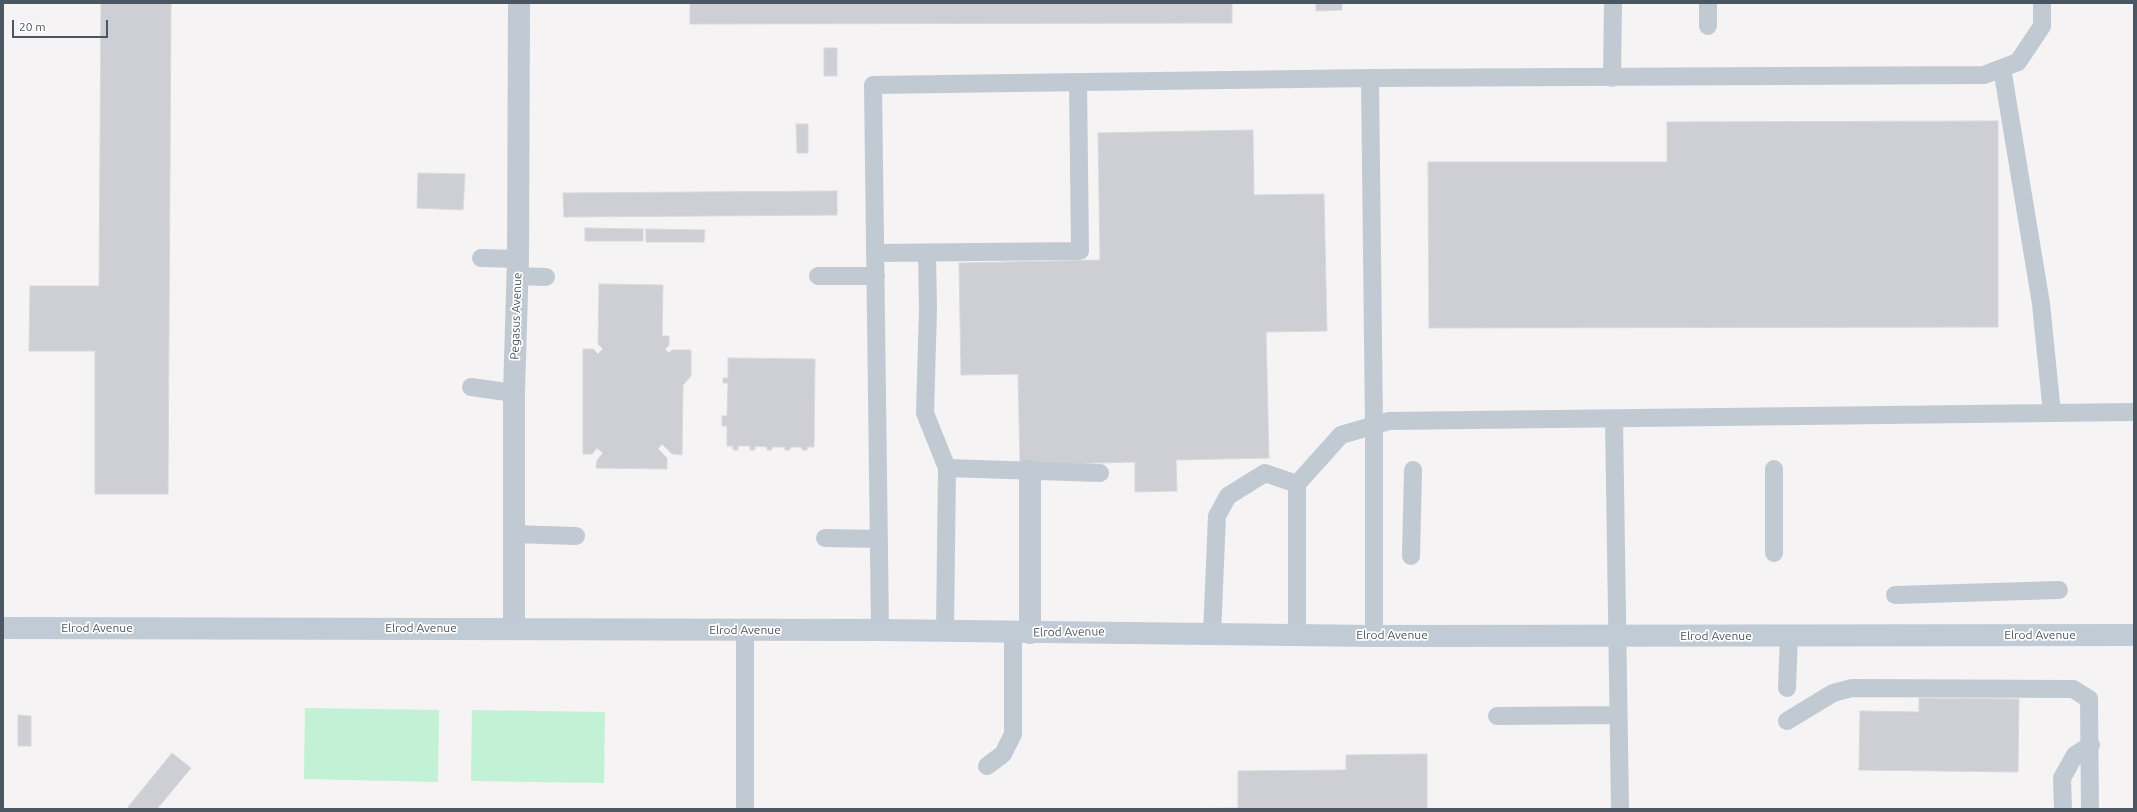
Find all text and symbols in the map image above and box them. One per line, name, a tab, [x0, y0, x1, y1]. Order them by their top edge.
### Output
scale bar	[14, 12, 110, 38]
text: 20 m	[19, 20, 46, 33]
street label: Pegasus Avenue	[507, 272, 525, 360]
street label: Elrod Avenue	[61, 621, 133, 635]
street label: Elrod Avenue	[385, 621, 457, 635]
street label: Elrod Avenue	[709, 623, 781, 637]
street label: Elrod Avenue	[1033, 624, 1105, 640]
street label: Elrod Avenue	[1356, 628, 1428, 642]
street label: Elrod Avenue	[2004, 628, 2076, 642]
street label: Elrod Avenue	[1680, 629, 1752, 643]

